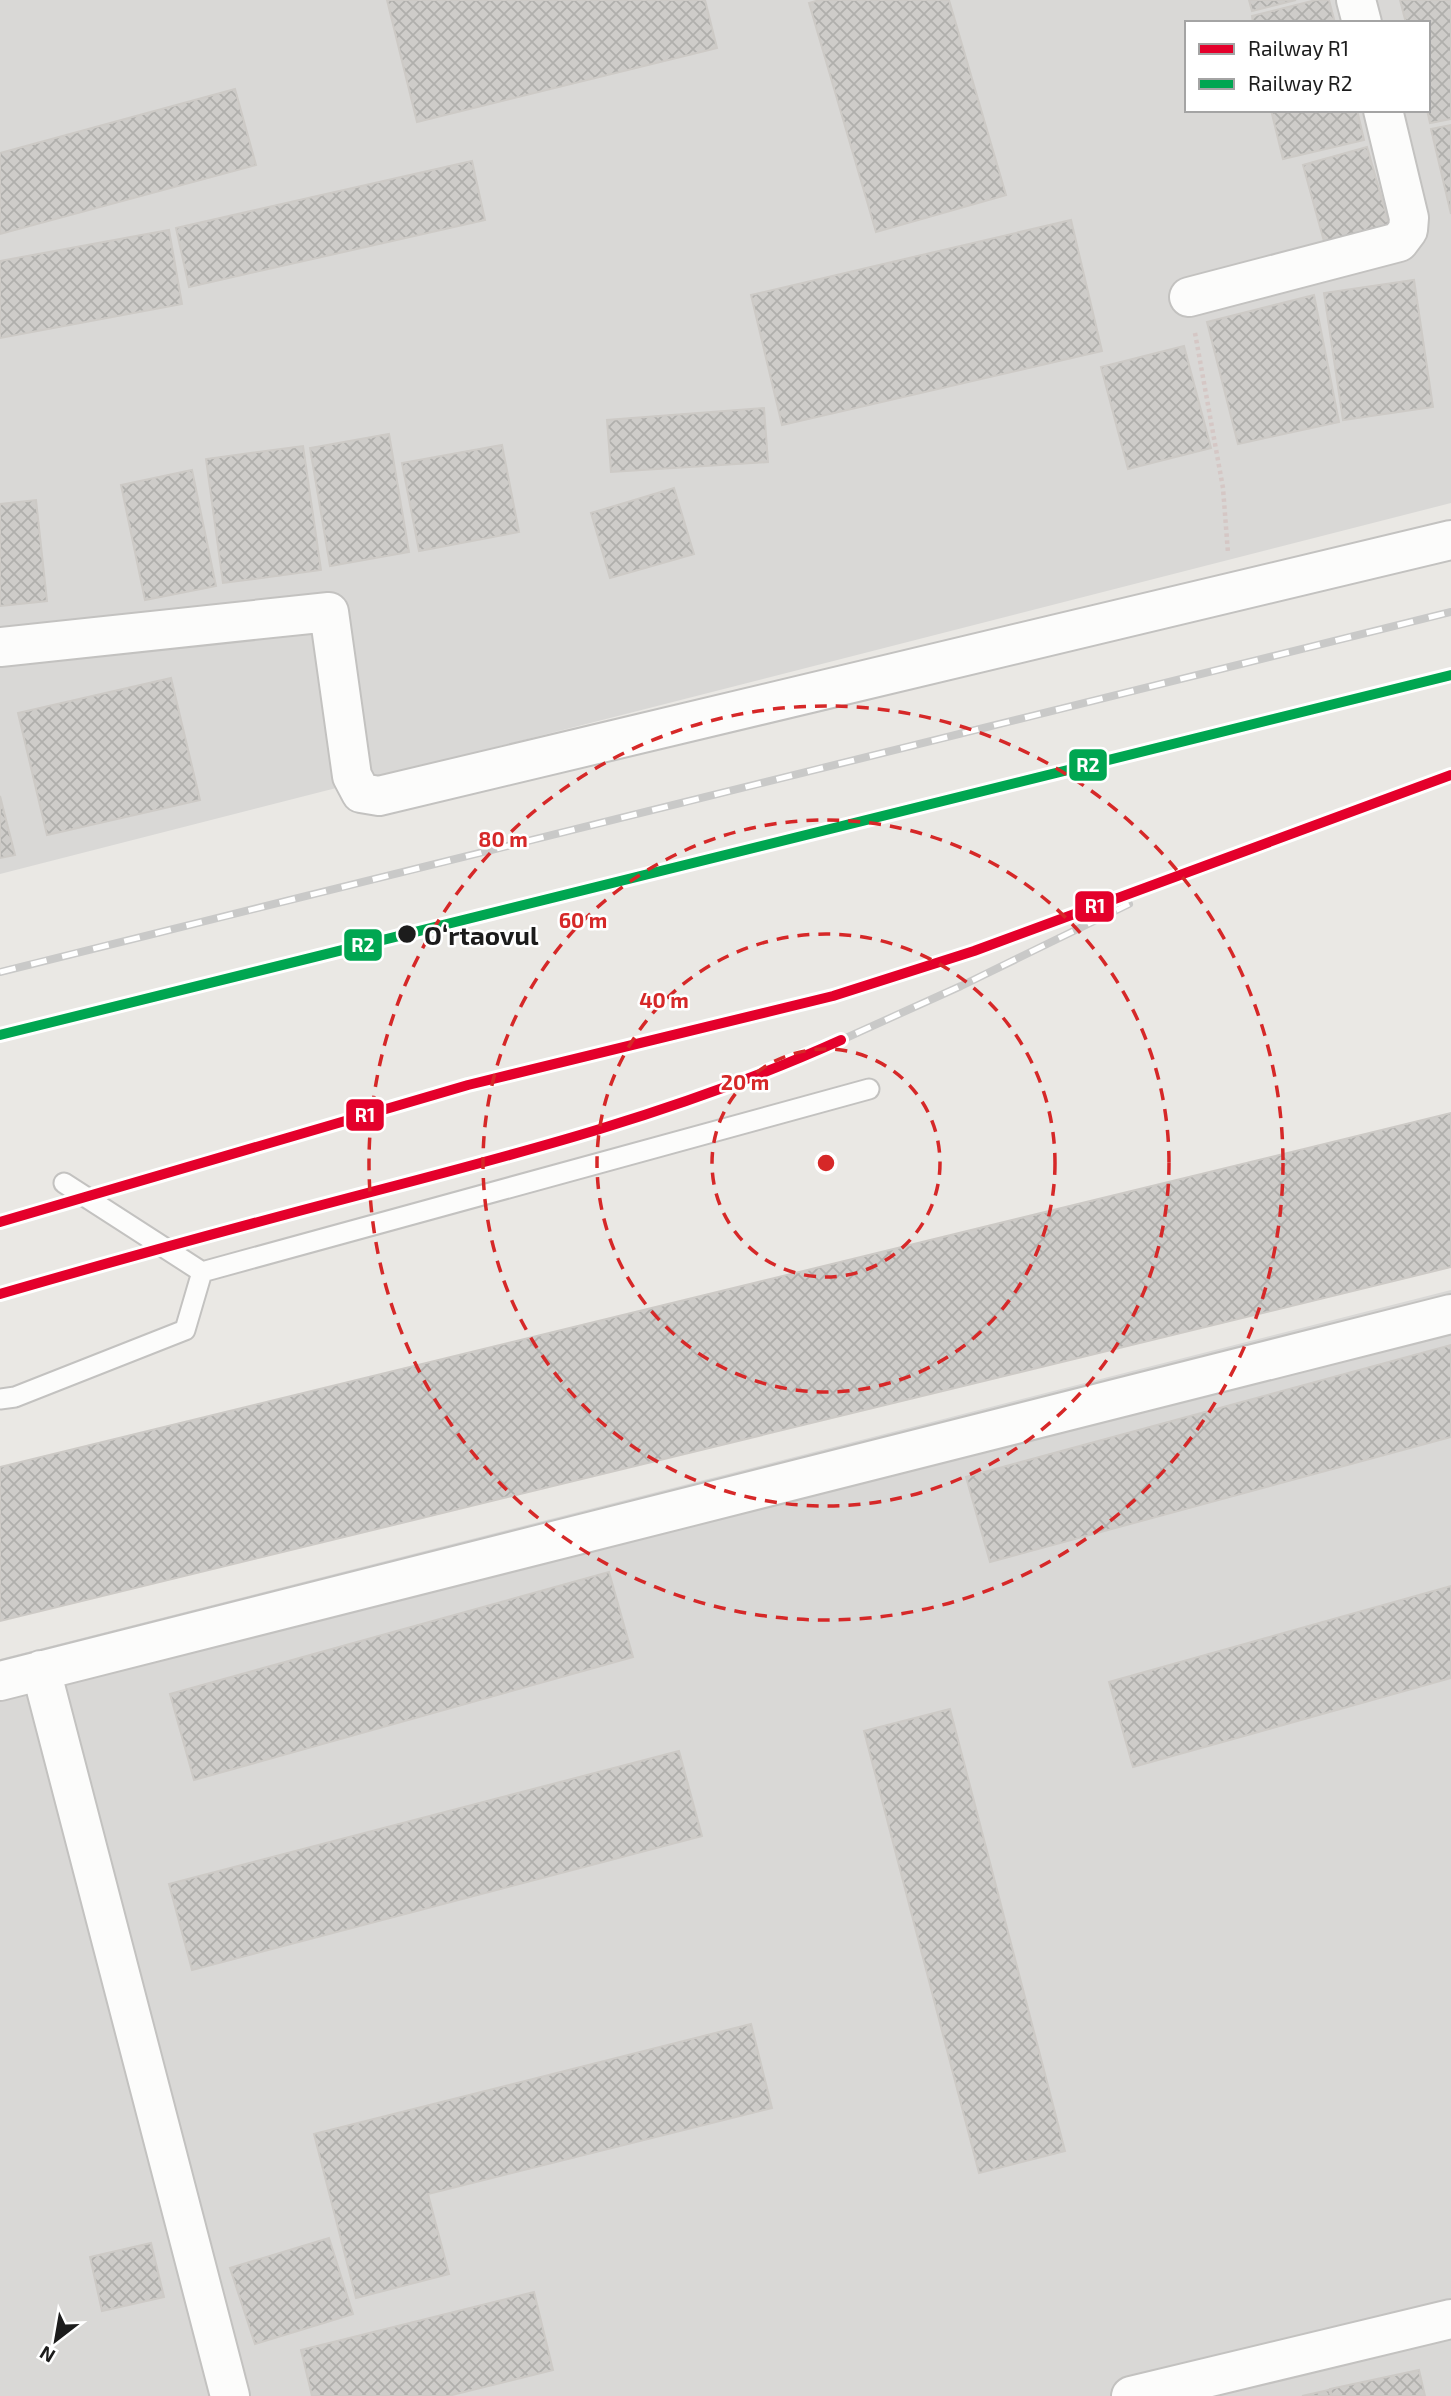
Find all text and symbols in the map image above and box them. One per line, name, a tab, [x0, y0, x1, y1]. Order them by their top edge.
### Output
legend	[1185, 21, 1430, 112]
text: Railway R1	[1248, 35, 1349, 60]
text: Railway R2	[1248, 70, 1353, 95]
line badge: R2	[1068, 748, 1108, 782]
text: R2	[1076, 753, 1100, 776]
text: 80 m	[478, 826, 528, 851]
line badge: R1	[1074, 890, 1115, 923]
text: R1	[1085, 894, 1105, 917]
text: 60 m	[559, 907, 607, 932]
place label: Oʻrtaovul	[424, 919, 539, 950]
marker: Oʻrtaovul	[396, 923, 418, 945]
line badge: R2	[343, 928, 383, 962]
text: R2	[351, 933, 375, 956]
text: 40 m	[639, 987, 689, 1012]
text: 20 m	[721, 1069, 769, 1094]
line badge: R1	[345, 1098, 385, 1132]
text: R1	[355, 1103, 375, 1126]
centre of rings	[814, 1151, 838, 1175]
north arrow	[21, 2305, 91, 2375]
text: N	[35, 2342, 59, 2368]

